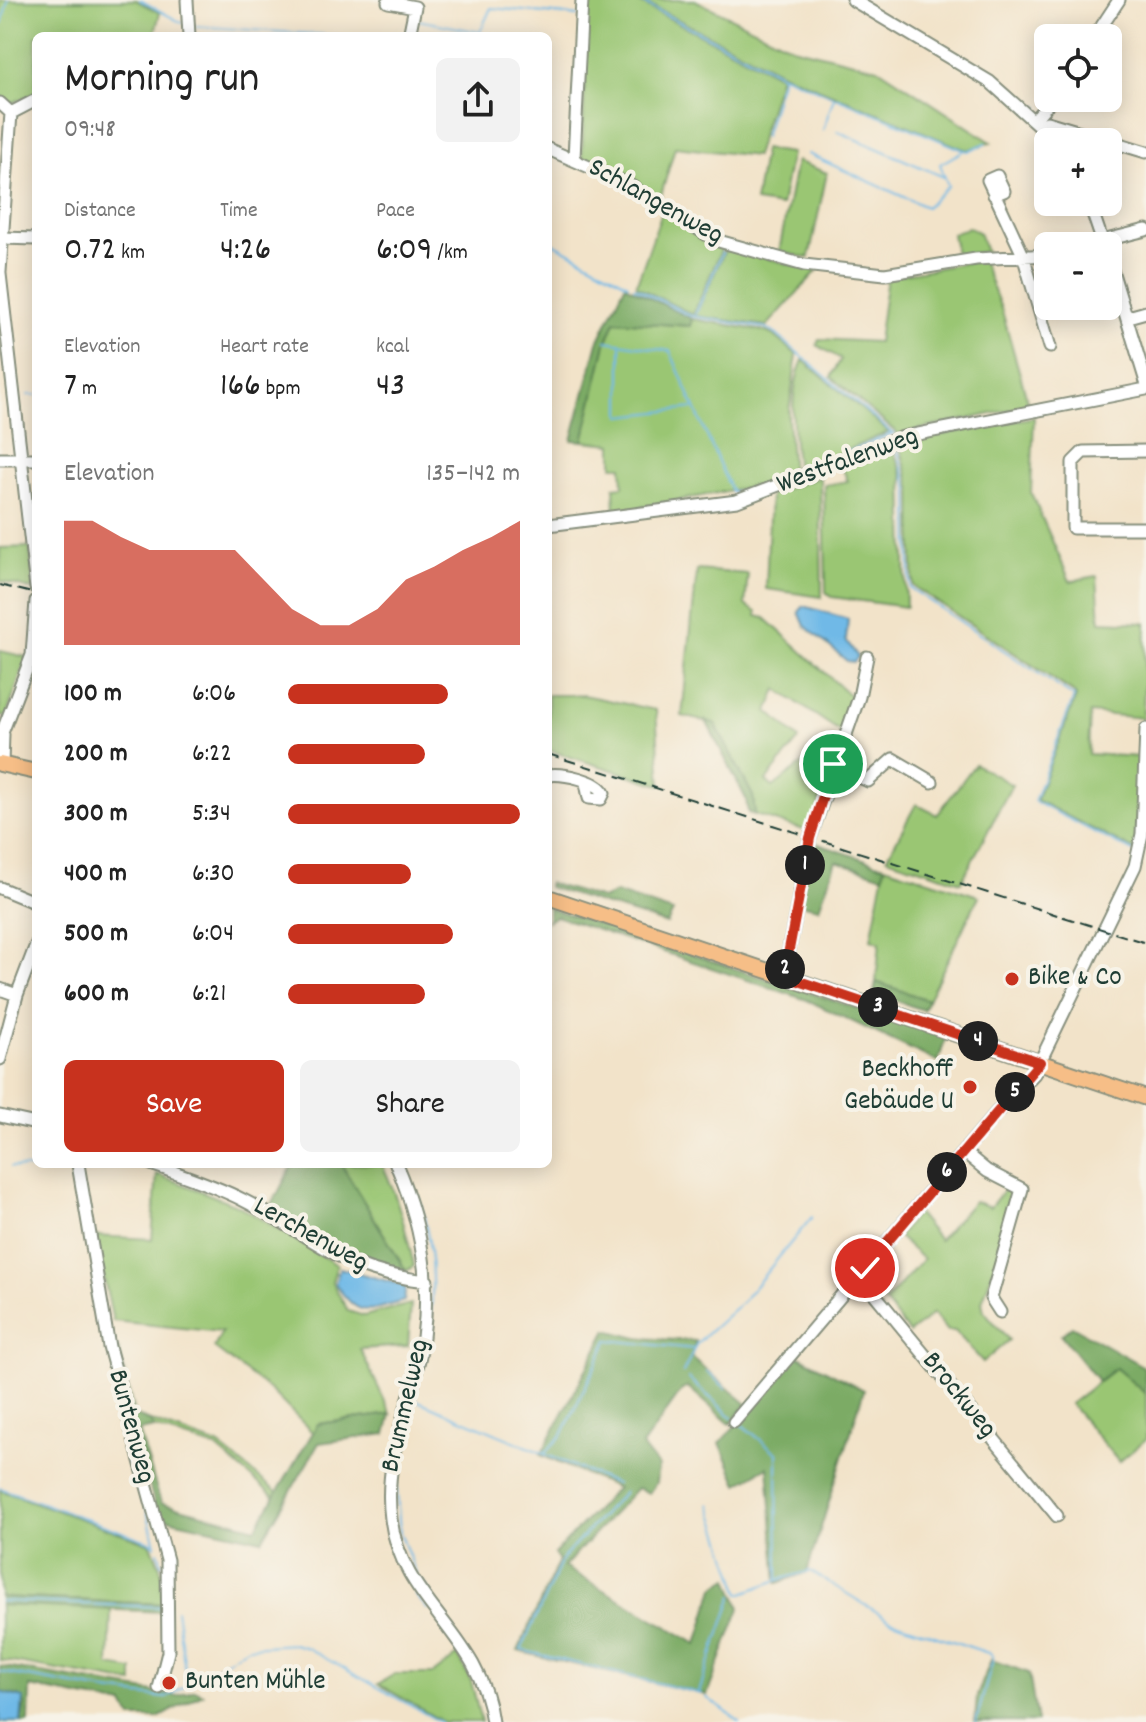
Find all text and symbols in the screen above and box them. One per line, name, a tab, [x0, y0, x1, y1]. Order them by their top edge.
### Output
map controls	[1034, 24, 1122, 320]
button: locate	[1034, 24, 1122, 112]
text: Morning run	[64, 50, 259, 113]
button: share	[436, 58, 520, 142]
text: 09:48	[64, 112, 116, 149]
button: +	[1034, 128, 1122, 216]
street label: Schlangenweg	[580, 149, 730, 257]
text: Distance	[64, 196, 136, 227]
text: Time	[220, 196, 258, 227]
text: Pace	[376, 196, 415, 227]
text: 0.72	[64, 227, 116, 276]
text: 4:26	[220, 227, 271, 276]
text: 6:09	[376, 227, 432, 276]
button: −	[1034, 232, 1122, 320]
text: km	[116, 238, 145, 269]
text: /km	[432, 238, 468, 269]
text: Elevation	[64, 332, 141, 363]
text: Heart rate	[220, 332, 309, 363]
text: kcal	[376, 332, 409, 363]
text: 7	[64, 363, 77, 412]
text: 166	[220, 363, 261, 412]
text: 43	[376, 363, 405, 412]
text: m	[77, 374, 97, 405]
text: bpm	[261, 374, 301, 405]
street label: Westfalenweg	[772, 418, 924, 506]
text: Elevation	[64, 456, 154, 493]
text: 135–142 m	[426, 456, 520, 493]
text: 100 m	[64, 676, 122, 713]
text: 6:06	[192, 676, 236, 713]
pin	[799, 730, 867, 798]
text: 200 m	[64, 736, 128, 773]
text: 6:22	[192, 736, 232, 773]
icon: arrive	[811, 742, 855, 786]
text: 300 m	[64, 796, 128, 833]
text: 5:34	[192, 796, 231, 833]
pin: 1	[785, 845, 825, 885]
text: 1	[803, 849, 807, 880]
text: 400 m	[64, 856, 127, 893]
text: 6:30	[192, 856, 235, 893]
text: 500 m	[64, 916, 128, 953]
text: 6:04	[192, 916, 234, 953]
pin: 2	[765, 949, 805, 989]
text: 2	[780, 953, 790, 984]
place label: Bike & Co	[1028, 959, 1122, 999]
marker: Bike & Co	[1003, 970, 1021, 988]
text: 600 m	[64, 976, 129, 1013]
text: 6:21	[192, 976, 226, 1013]
pin: 3	[858, 987, 898, 1027]
text: 3	[873, 991, 883, 1022]
pin: 4	[958, 1021, 998, 1061]
text: 4	[973, 1025, 983, 1056]
place label: Beckhoff Gebäude U	[844, 1051, 954, 1123]
button: Save	[64, 1060, 284, 1152]
button: Share	[300, 1060, 520, 1152]
pin: 5	[995, 1072, 1035, 1112]
text: 5	[1010, 1076, 1020, 1107]
marker: Beckhoff Gebäude U	[961, 1078, 979, 1096]
pin: 6	[927, 1152, 967, 1192]
text: 6	[942, 1156, 952, 1187]
street label: Lerchenweg	[245, 1188, 375, 1284]
pin	[831, 1234, 899, 1302]
icon: check	[843, 1246, 887, 1290]
street label: Brummelweg	[372, 1335, 442, 1477]
street label: Brockweg	[911, 1344, 1005, 1448]
street label: Buntenweg	[96, 1366, 164, 1488]
place label: Bunten Mühle	[185, 1663, 326, 1703]
marker: Bunten Mühle	[160, 1674, 178, 1692]

